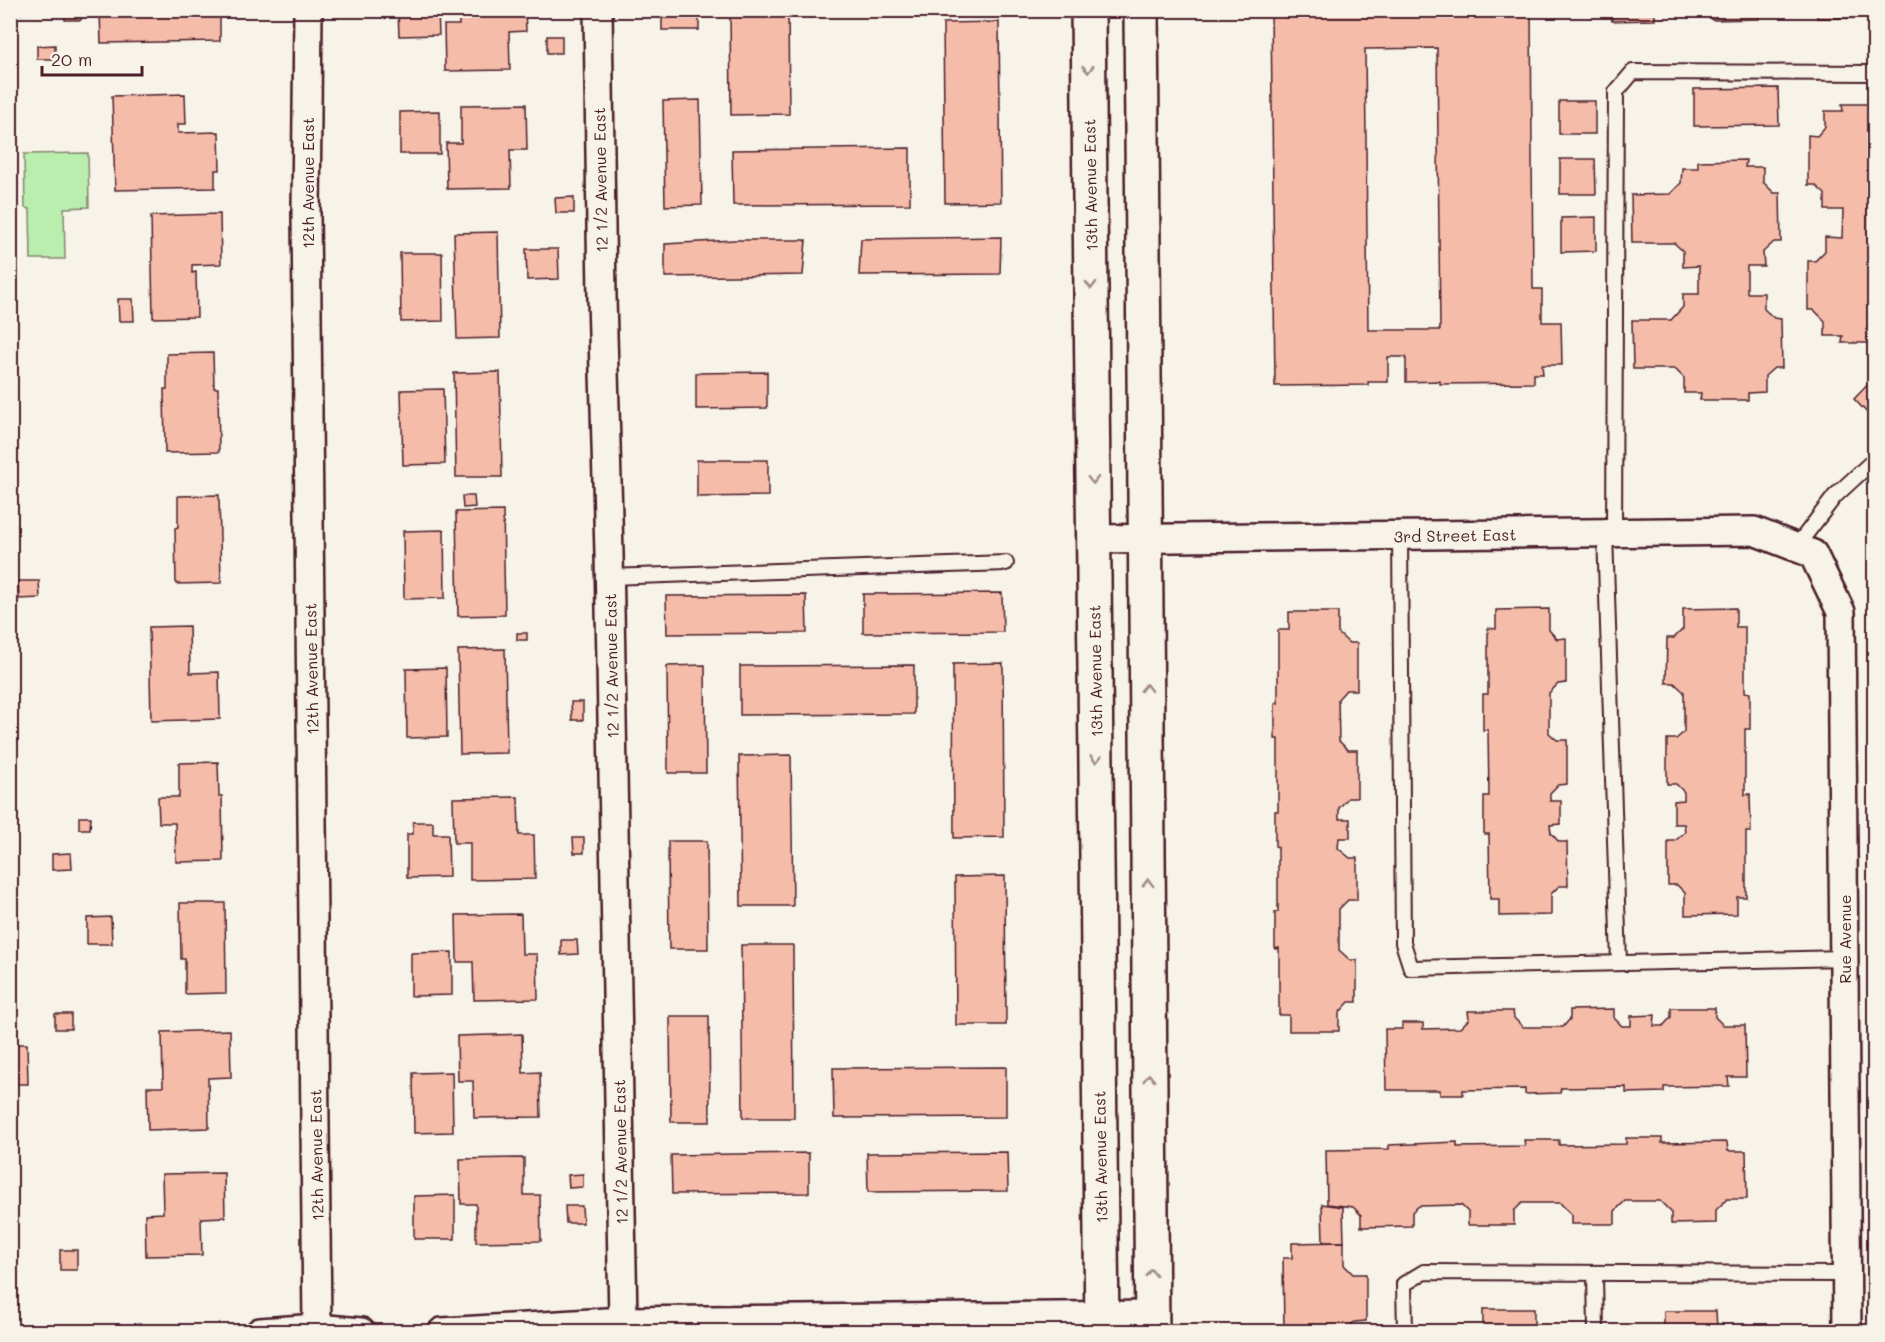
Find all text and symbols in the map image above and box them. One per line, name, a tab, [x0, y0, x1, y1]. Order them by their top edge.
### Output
scale bar	[42, 39, 142, 77]
text: 20 m	[51, 47, 92, 71]
one-way arrow	[1082, 64, 1094, 73]
street label: 12 1/2 Avenue East	[588, 107, 612, 253]
street label: 12th Avenue East	[297, 117, 318, 249]
street label: 13th Avenue East	[1078, 119, 1102, 251]
one-way arrow	[1085, 280, 1097, 289]
one-way arrow	[1087, 475, 1099, 484]
street label: 3rd Street East	[1393, 523, 1517, 547]
street label: 12 1/2 Avenue East	[599, 593, 623, 739]
street label: 12th Avenue East	[299, 603, 323, 735]
street label: 13th Avenue East	[1083, 605, 1107, 737]
one-way arrow	[1140, 684, 1152, 693]
one-way arrow	[1090, 754, 1102, 763]
one-way arrow	[1142, 879, 1154, 888]
street label: Rue Avenue	[1834, 894, 1855, 984]
one-way arrow	[1143, 1074, 1156, 1083]
street label: 12 1/2 Avenue East	[608, 1079, 632, 1225]
street label: 12th Avenue East	[304, 1089, 328, 1221]
street label: 13th Avenue East	[1088, 1091, 1112, 1223]
one-way arrow	[1145, 1269, 1157, 1278]

